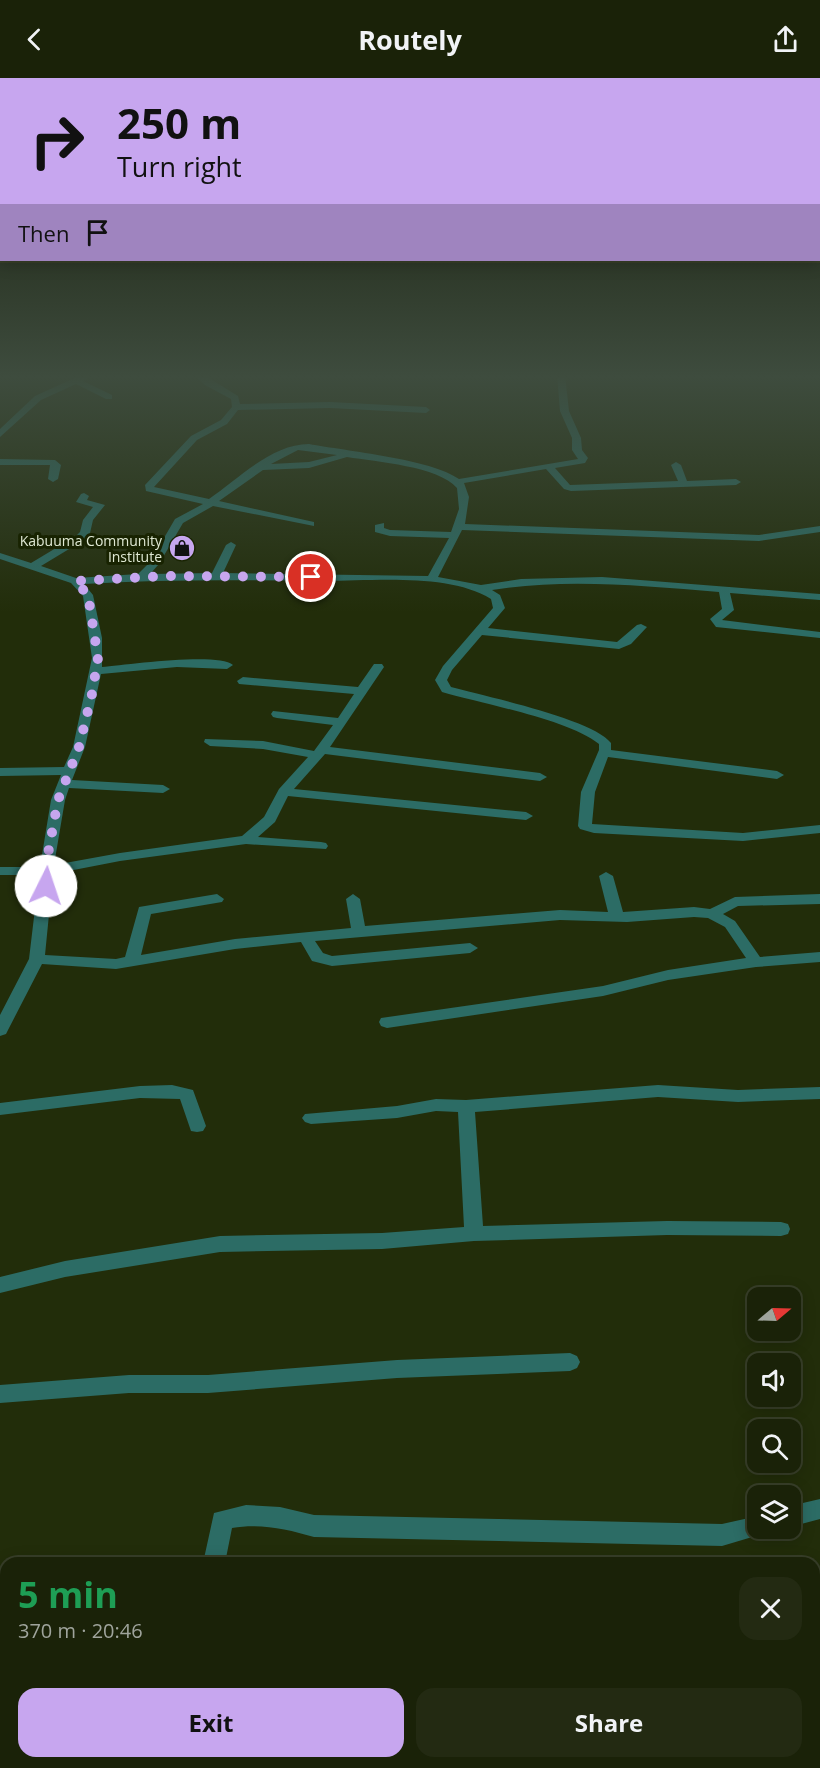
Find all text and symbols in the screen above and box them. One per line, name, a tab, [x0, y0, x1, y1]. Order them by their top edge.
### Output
text: Routely	[358, 21, 462, 58]
icon: back	[18, 23, 51, 56]
icon: share	[769, 23, 802, 56]
text: 250 m	[117, 94, 241, 151]
icon: right	[18, 102, 96, 180]
text: Turn right	[117, 148, 242, 185]
icon: arrive	[81, 216, 114, 249]
text: Then	[18, 218, 69, 248]
place label: Kabuuma Community Institute	[20, 531, 163, 566]
shop icon: Kabuuma Community Institute	[167, 533, 197, 563]
pin	[285, 551, 336, 602]
icon: arrive	[294, 560, 327, 593]
position arrow	[14, 854, 78, 918]
north arrow	[747, 1287, 801, 1341]
map controls	[747, 1287, 801, 1539]
button: sound	[747, 1353, 801, 1407]
button: search	[747, 1419, 801, 1473]
button: layers	[747, 1485, 801, 1539]
text: 5 min	[18, 1570, 118, 1619]
button: close	[739, 1577, 802, 1640]
text: 370 m · 20:46	[18, 1617, 143, 1644]
button: Exit	[18, 1688, 404, 1757]
button: Share	[416, 1688, 802, 1757]

